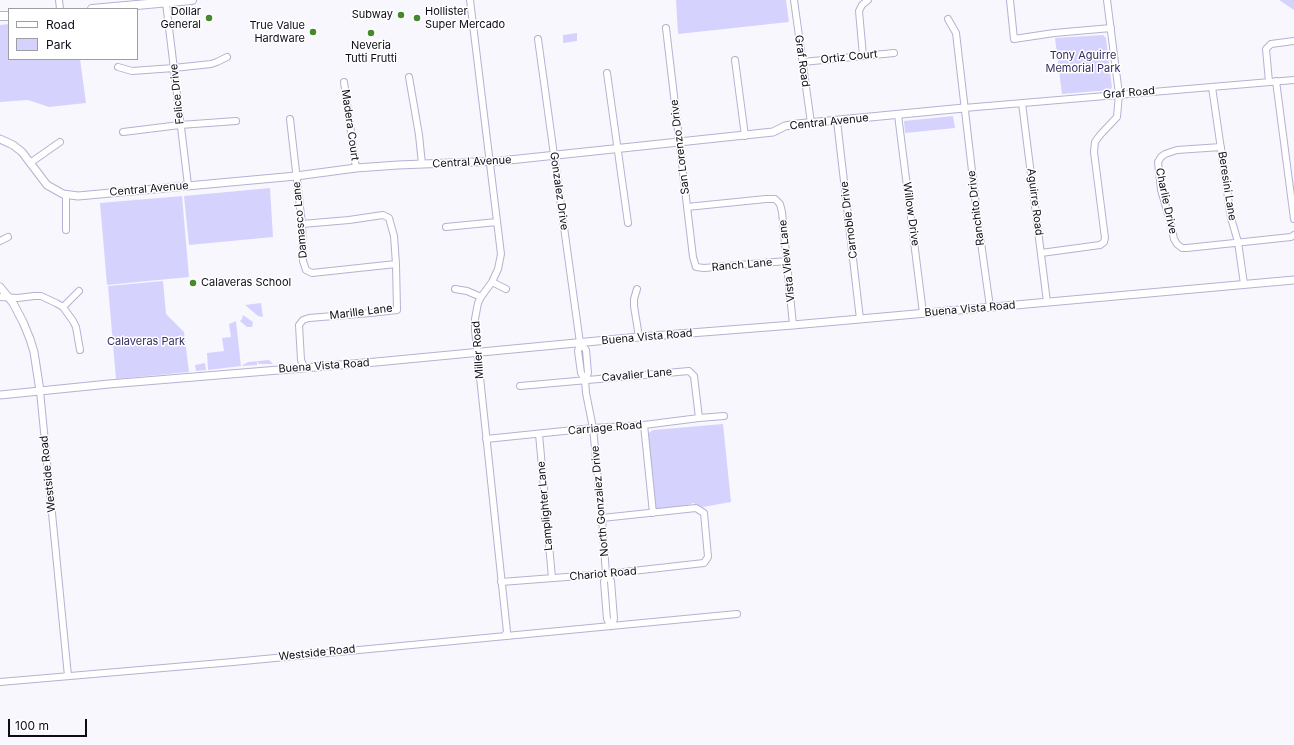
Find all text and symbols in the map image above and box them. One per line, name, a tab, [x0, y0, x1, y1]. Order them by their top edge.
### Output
place label: Dollar General	[160, 5, 201, 31]
place label: Hollister Super Mercado	[425, 5, 505, 31]
legend	[8, 8, 138, 60]
place label: Subway	[352, 8, 393, 22]
marker: Subway	[396, 10, 406, 20]
marker: Dollar General	[204, 13, 214, 23]
marker: Hollister Super Mercado	[412, 13, 422, 23]
text: Road	[46, 17, 75, 32]
place label: True Value Hardware	[250, 19, 305, 45]
marker: True Value Hardware	[308, 27, 318, 37]
marker: Neveria Tutti Frutti	[366, 28, 376, 38]
street label: Graf Road	[792, 34, 812, 88]
text: Park	[46, 37, 72, 52]
place label: Neveria Tutti Frutti	[345, 39, 397, 65]
street label: Ortiz Court	[820, 47, 878, 67]
park label: Tony Aguirre Memorial Park	[1045, 49, 1121, 75]
street label: Felice Drive	[167, 63, 187, 125]
street label: Graf Road	[1102, 84, 1156, 102]
street label: Madera Court	[338, 89, 362, 161]
street label: San Lorenzo Drive	[668, 99, 692, 195]
street label: Central Avenue	[789, 111, 869, 133]
street label: Beresini Lane	[1215, 150, 1239, 222]
street label: Gonzalez Drive	[547, 151, 571, 231]
street label: Central Avenue	[432, 153, 512, 171]
street label: Charlie Drive	[1153, 167, 1179, 235]
street label: Aguirre Road	[1024, 168, 1046, 236]
street label: Ranchito Drive	[965, 170, 987, 246]
street label: Central Avenue	[109, 179, 189, 199]
street label: Damasco Lane	[290, 181, 310, 259]
street label: Carnoble Drive	[838, 181, 860, 259]
street label: Willow Drive	[900, 181, 922, 247]
street label: Vista View Lane	[776, 219, 798, 303]
street label: Ranch Lane	[711, 256, 773, 274]
place label: Calaveras School	[201, 276, 291, 290]
marker: Calaveras School	[188, 278, 198, 288]
street label: Buena Vista Road	[924, 298, 1016, 320]
street label: Marille Lane	[329, 302, 393, 322]
street label: Miller Road	[469, 321, 487, 379]
street label: Buena Vista Road	[601, 326, 693, 348]
park label: Calaveras Park	[107, 335, 185, 349]
street label: Buena Vista Road	[278, 356, 370, 376]
street label: Cavalier Lane	[601, 365, 673, 385]
street label: Carriage Road	[567, 418, 643, 438]
street label: Westside Road	[37, 435, 59, 513]
street label: North Gonzalez Drive	[589, 445, 611, 557]
street label: Lamplighter Lane	[535, 461, 555, 551]
street label: Chariot Road	[569, 564, 637, 584]
street label: Westside Road	[278, 642, 356, 664]
scale bar	[10, 711, 89, 737]
text: 100 m	[15, 718, 49, 733]

